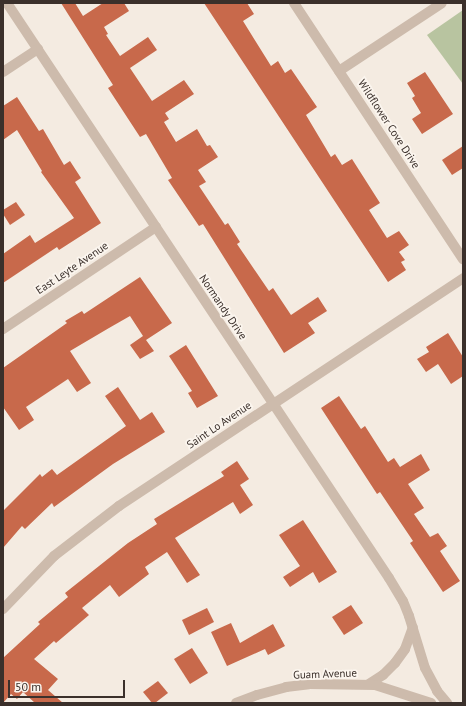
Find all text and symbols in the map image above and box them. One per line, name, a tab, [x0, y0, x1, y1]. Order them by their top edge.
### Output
street label: Wildflower Cove Drive	[355, 77, 423, 171]
street label: East Leyte Avenue	[33, 239, 111, 297]
street label: Normandy Drive	[196, 272, 250, 342]
street label: Saint Lo Avenue	[184, 399, 254, 451]
street label: Guam Avenue	[293, 666, 357, 682]
scale bar	[10, 672, 127, 698]
text: 50 m	[15, 679, 41, 694]

